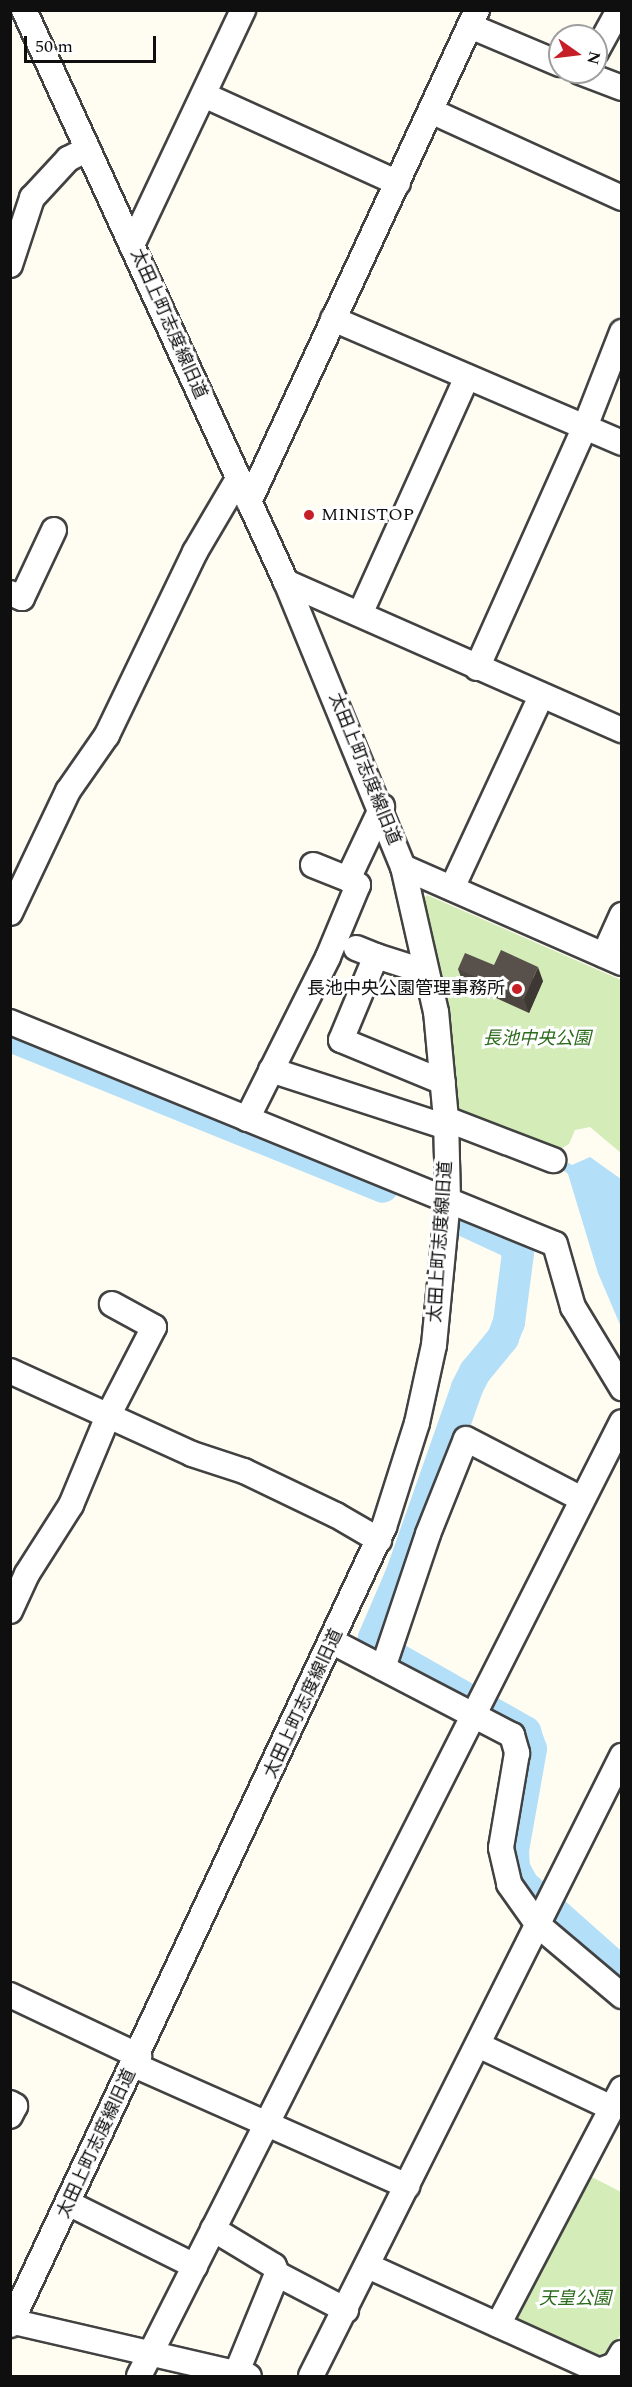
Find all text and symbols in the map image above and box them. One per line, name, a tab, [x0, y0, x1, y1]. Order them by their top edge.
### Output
scale bar	[27, 24, 159, 62]
north arrow	[548, 24, 608, 84]
text: 50 m	[35, 33, 73, 60]
text: N	[580, 49, 607, 67]
street label: 太田上町志度線旧道	[125, 246, 211, 402]
place label: MINISTOP	[321, 504, 414, 526]
marker: MINISTOP	[302, 508, 316, 522]
street label: 太田上町志度線旧道	[324, 690, 404, 848]
place label: 長池中央公園管理事務所	[307, 978, 505, 1000]
marker: 長池中央公園管理事務所	[510, 982, 524, 996]
park label: 長池中央公園	[483, 1028, 591, 1050]
street label: 太田上町志度線旧道	[425, 1160, 457, 1324]
street label: 太田上町志度線旧道	[260, 1626, 348, 1782]
street label: 太田上町志度線旧道	[53, 2066, 141, 2222]
park label: 天皇公園	[539, 2288, 611, 2310]

